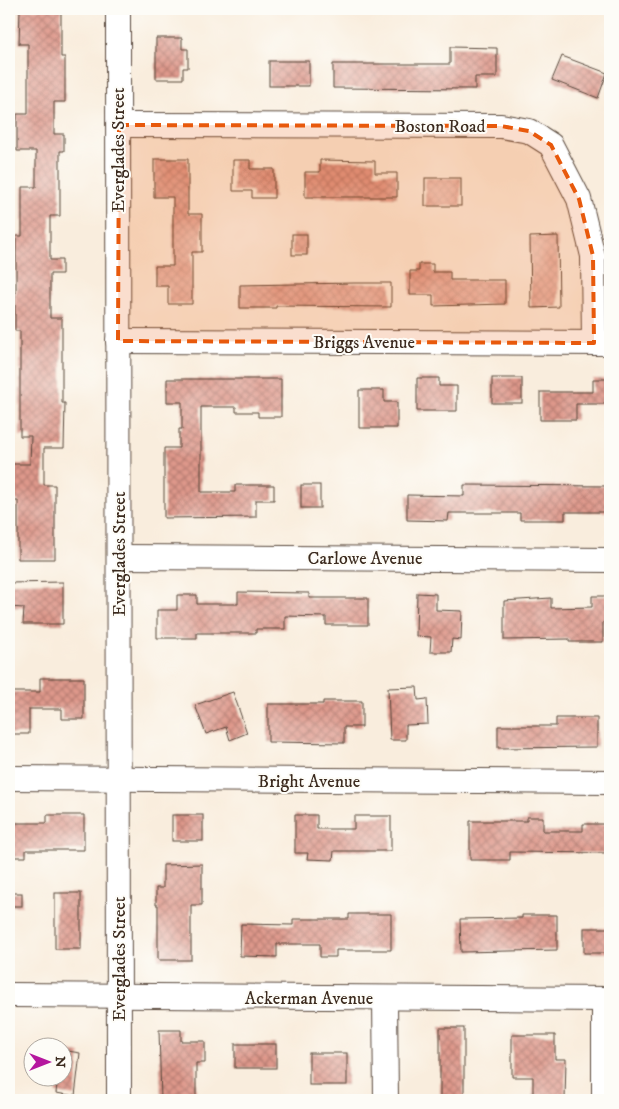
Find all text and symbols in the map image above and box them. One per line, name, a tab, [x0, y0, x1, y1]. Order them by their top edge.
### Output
street label: Everglades Street	[108, 87, 130, 213]
street label: Boston Road	[394, 116, 486, 138]
street label: Briggs Avenue	[313, 332, 415, 354]
street label: Everglades Street	[109, 491, 131, 617]
street label: Carlowe Avenue	[307, 548, 423, 570]
street label: Bright Avenue	[258, 771, 360, 793]
street label: Everglades Street	[109, 896, 131, 1022]
street label: Ackerman Avenue	[245, 988, 373, 1010]
north arrow	[22, 1036, 72, 1086]
text: N	[51, 1056, 69, 1068]

